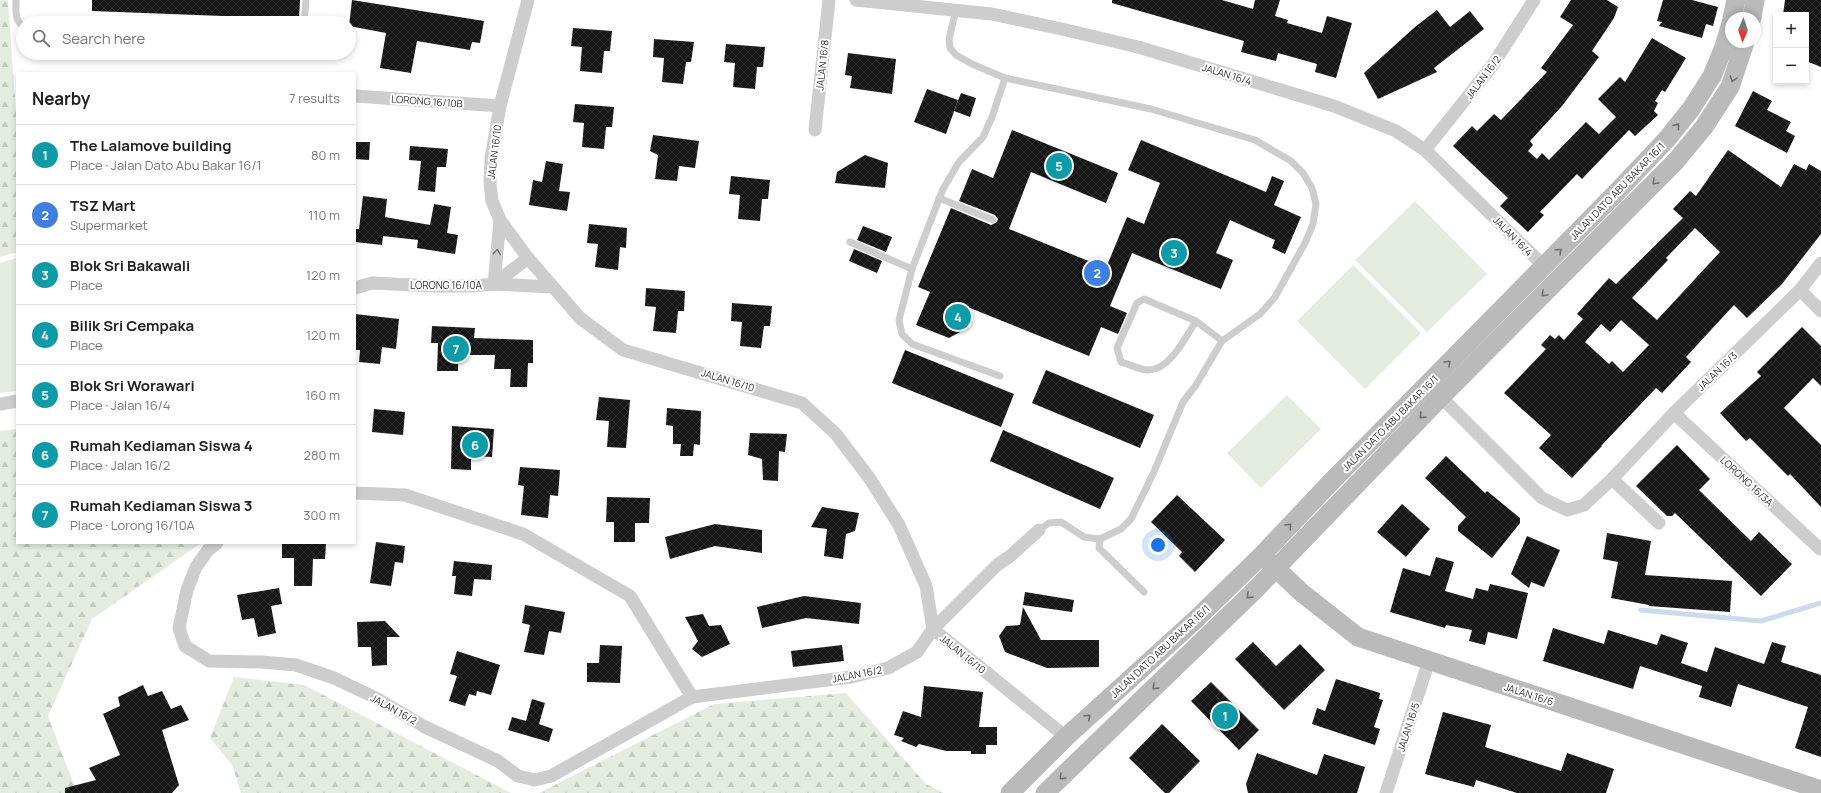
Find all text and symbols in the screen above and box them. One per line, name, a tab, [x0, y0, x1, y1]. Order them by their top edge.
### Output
north arrow	[1725, 12, 1761, 48]
map controls	[1773, 12, 1809, 84]
button: +	[1773, 12, 1809, 48]
search box	[16, 16, 356, 60]
icon: search	[30, 27, 52, 49]
text: Search here	[62, 28, 145, 49]
street label: JALAN 16/8	[812, 39, 832, 91]
button: −	[1773, 48, 1809, 84]
street label: JALAN 16/2	[1462, 52, 1504, 101]
street label: JALAN 16/4	[1201, 60, 1253, 88]
one-way arrow	[1729, 75, 1738, 82]
text: Nearby	[32, 87, 90, 110]
text: 7 results	[289, 89, 340, 107]
street label: LORONG 16/10B	[391, 92, 463, 110]
one-way arrow	[1672, 123, 1679, 130]
street label: JALAN 16/10	[484, 124, 504, 180]
text: The Lalamove building	[70, 135, 231, 156]
street label: JALAN DATO ABU BAKAR 16/1	[1566, 139, 1668, 243]
text: 1	[42, 146, 48, 164]
text: 80 m	[311, 146, 340, 164]
pin: 5	[1046, 151, 1072, 181]
text: Place · Jalan Dato Abu Bakar 16/1	[70, 156, 262, 174]
one-way arrow	[1652, 177, 1660, 185]
text: TSZ Mart	[70, 195, 136, 216]
text: 2	[41, 206, 49, 224]
text: 110 m	[308, 206, 340, 224]
street label: JALAN 16/4	[1490, 213, 1536, 259]
text: Supermarket	[70, 216, 148, 234]
pin: 3	[1161, 238, 1187, 268]
one-way arrow	[1554, 248, 1562, 256]
one-way arrow	[492, 249, 501, 255]
text: Blok Sri Bakawali	[70, 255, 190, 276]
pin: 2	[1084, 258, 1110, 288]
text: 3	[41, 266, 49, 284]
text: 120 m	[306, 266, 340, 284]
text: Place	[70, 276, 103, 294]
street label: LORONG 16/10A	[410, 278, 483, 292]
one-way arrow	[1541, 289, 1548, 297]
pin: 4	[945, 302, 971, 332]
text: Bilik Sri Cempaka	[70, 315, 194, 336]
text: 4	[41, 326, 49, 344]
text: 120 m	[306, 326, 340, 344]
pin: 7	[443, 334, 469, 364]
text: Place	[70, 336, 103, 354]
street label: JALAN 16/3	[1694, 348, 1740, 394]
one-way arrow	[1443, 360, 1451, 368]
street label: JALAN 16/10	[700, 365, 756, 395]
street label: JALAN DATO ABU BAKAR 16/1	[1339, 372, 1441, 474]
text: Blok Sri Worawari	[70, 375, 195, 396]
text: 5	[41, 386, 49, 404]
text: 160 m	[305, 386, 340, 404]
text: Place · Jalan 16/4	[70, 396, 171, 414]
one-way arrow	[1420, 411, 1427, 419]
pin: 6	[462, 430, 488, 460]
text: Rumah Kediaman Siswa 4	[70, 435, 253, 456]
text: 6	[41, 446, 49, 464]
text: 280 m	[303, 446, 340, 464]
street label: LORONG 16/3A	[1718, 453, 1777, 510]
text: Place · Jalan 16/2	[70, 456, 170, 474]
text: Rumah Kediaman Siswa 3	[70, 495, 252, 516]
text: 7	[42, 506, 48, 524]
text: 300 m	[303, 506, 340, 524]
text: Place · Lorong 16/10A	[70, 516, 195, 534]
one-way arrow	[1284, 524, 1291, 531]
your location	[1148, 535, 1168, 555]
one-way arrow	[1246, 591, 1254, 599]
street label: JALAN DATO ABU BAKAR 16/1	[1107, 601, 1213, 701]
street label: JALAN 16/10	[937, 631, 989, 677]
street label: JALAN 16/2	[831, 662, 884, 686]
street label: JALAN 16/6	[1502, 679, 1556, 709]
one-way arrow	[1152, 682, 1160, 689]
street label: JALAN 16/2	[368, 691, 420, 728]
street label: JALAN 16/5	[1393, 700, 1423, 753]
pin: 1	[1212, 701, 1238, 731]
one-way arrow	[1083, 714, 1091, 722]
one-way arrow	[1059, 772, 1067, 780]

